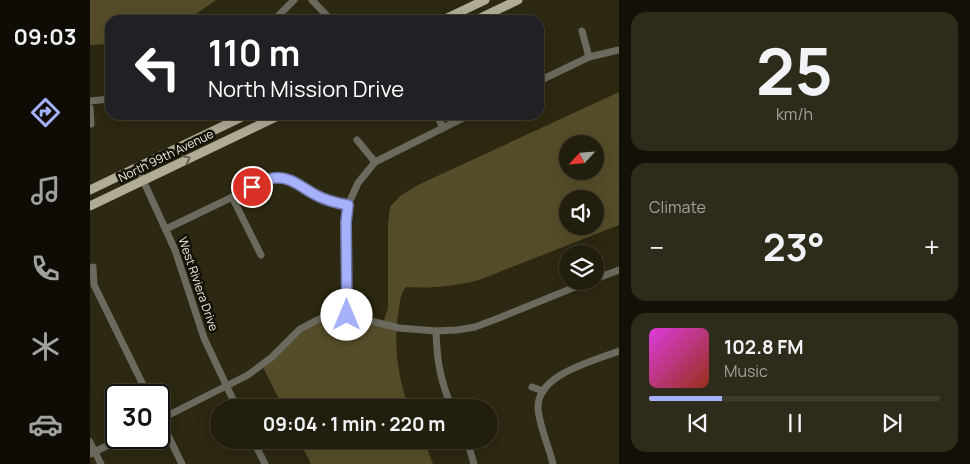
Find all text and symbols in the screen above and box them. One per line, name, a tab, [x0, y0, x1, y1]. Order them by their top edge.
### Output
text: 09:03	[14, 22, 76, 52]
text: 25	[756, 26, 833, 115]
text: 110 m	[208, 29, 300, 77]
icon: left	[125, 35, 190, 100]
text: North Mission Drive	[208, 74, 404, 104]
icon: directions	[28, 95, 63, 130]
text: km/h	[776, 103, 813, 125]
street label: North 99th Avenue	[115, 125, 216, 186]
north arrow	[559, 135, 604, 180]
map controls	[559, 135, 604, 290]
one-way arrow	[182, 156, 191, 166]
pin	[231, 166, 273, 208]
icon: music	[28, 173, 63, 208]
icon: arrive	[238, 173, 266, 201]
button: sound	[559, 190, 604, 235]
text: Climate	[649, 196, 706, 218]
text: 23°	[763, 220, 825, 272]
text: −	[649, 228, 664, 266]
text: +	[924, 228, 940, 266]
street label: West Riviera Drive	[174, 234, 223, 333]
button: layers	[559, 245, 604, 290]
icon: phone	[28, 251, 63, 286]
position arrow	[320, 288, 372, 340]
icon: climate	[28, 329, 63, 364]
text: 102.8 FM	[724, 334, 804, 360]
text: Music	[724, 360, 768, 382]
speed limit sign: 30	[105, 384, 170, 449]
icon: car	[28, 407, 63, 442]
icon: previous	[684, 409, 712, 437]
icon: pause	[781, 409, 809, 437]
icon: next	[878, 409, 906, 437]
text: 09:04 · 1 min · 220 m	[263, 411, 445, 437]

